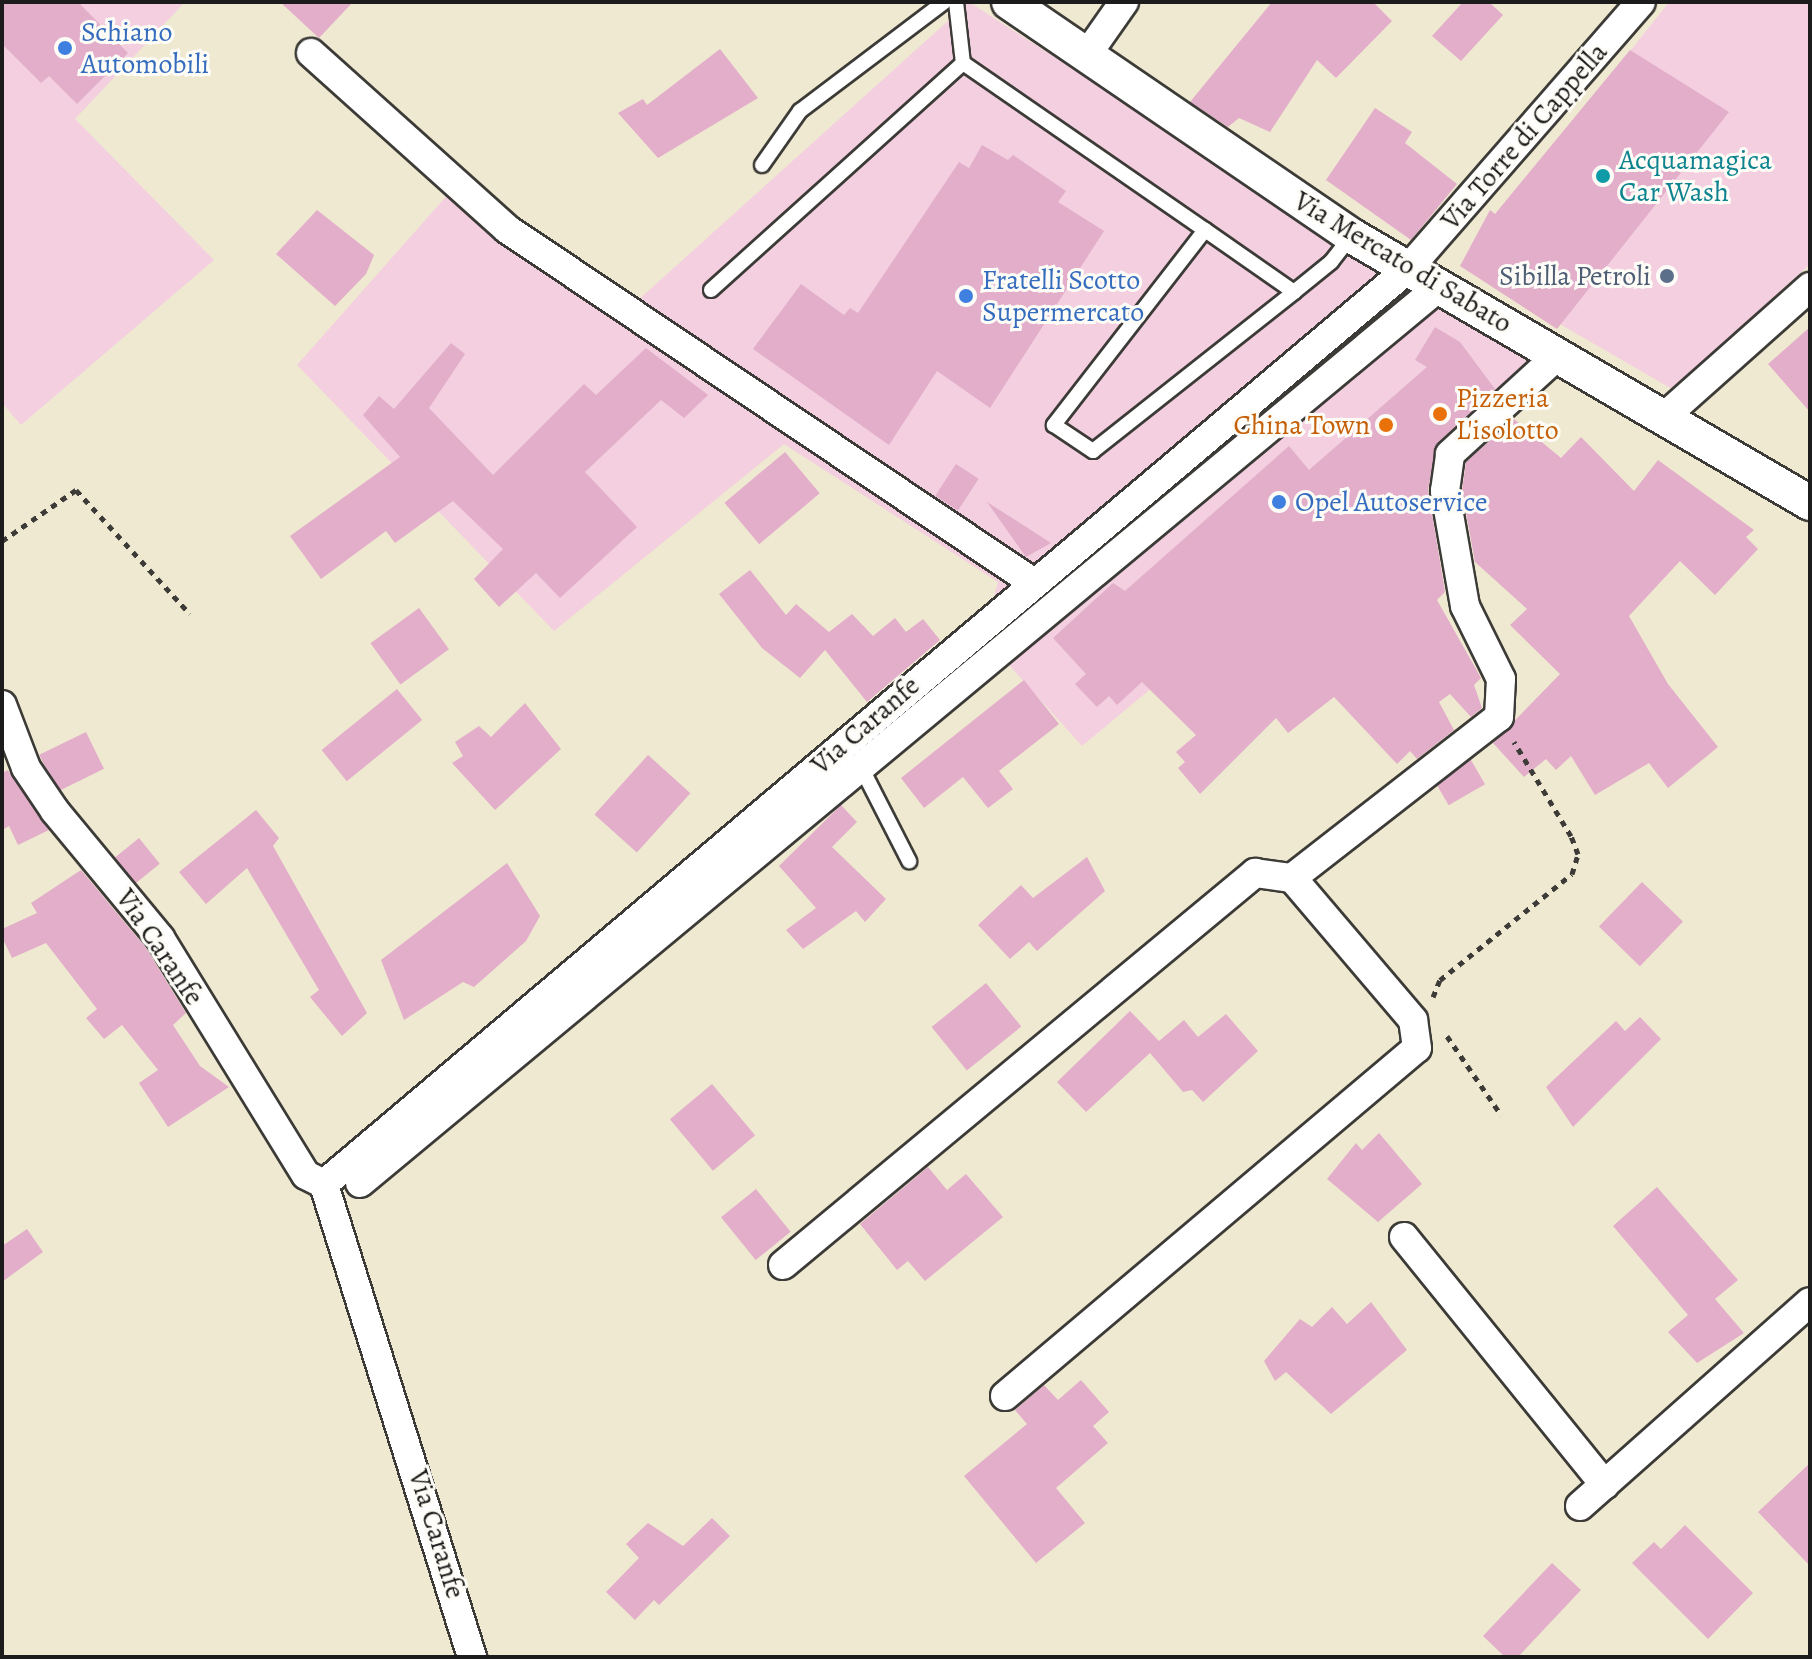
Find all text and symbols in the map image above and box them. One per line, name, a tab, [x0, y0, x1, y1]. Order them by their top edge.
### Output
place label: Schiano Automobili	[81, 15, 209, 81]
street label: Via Torre di Cappella	[1434, 35, 1614, 237]
marker: Schiano Automobili	[56, 39, 74, 57]
place label: Acquamagica Car Wash	[1619, 143, 1772, 209]
marker: Acquamagica Car Wash	[1594, 167, 1612, 185]
street label: Via Mercato di Sabato	[1288, 184, 1518, 340]
place label: Sibilla Petroli	[1499, 259, 1651, 293]
place label: Fratelli Scotto Supermercato	[982, 263, 1144, 329]
marker: Sibilla Petroli	[1658, 267, 1676, 285]
marker: Fratelli Scotto Supermercato	[957, 287, 975, 305]
place label: Pizzeria L'isolotto	[1456, 381, 1559, 447]
marker: Pizzeria L'isolotto	[1431, 405, 1449, 423]
place label: China Town	[1234, 408, 1370, 442]
marker: China Town	[1377, 416, 1395, 434]
place label: Opel Autoservice	[1295, 485, 1487, 519]
marker: Opel Autoservice	[1270, 493, 1288, 511]
street label: Via Caranfe	[804, 669, 926, 781]
street label: Via Caranfe	[109, 882, 211, 1012]
street label: Via Caranfe	[401, 1465, 473, 1603]

